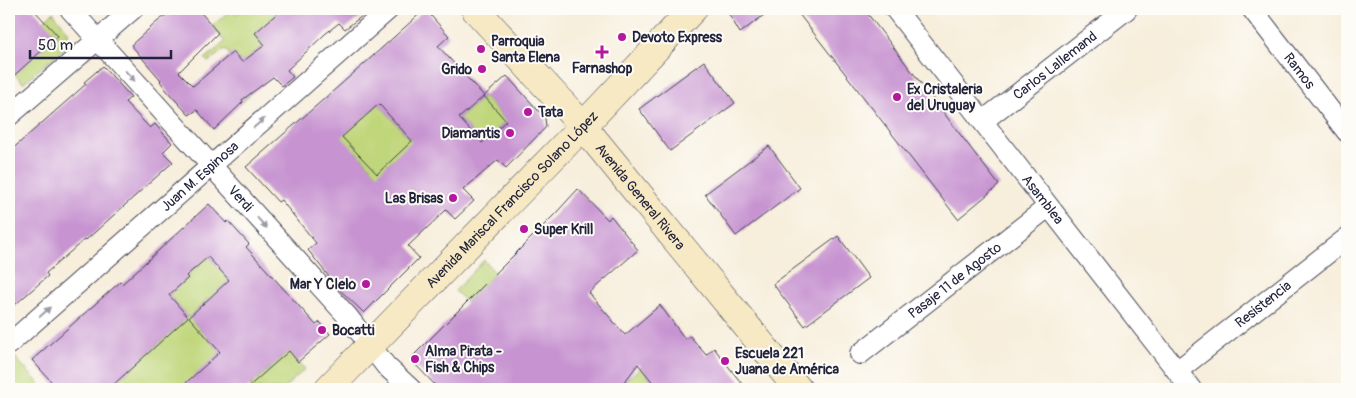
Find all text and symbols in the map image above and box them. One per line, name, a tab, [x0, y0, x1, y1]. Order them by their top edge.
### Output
street label: Carlos Lallemand	[1010, 27, 1100, 103]
scale bar	[30, 28, 171, 60]
place label: Devoto Express	[632, 29, 723, 46]
marker: Devoto Express	[616, 31, 628, 43]
place label: Parroquia Santa Elena	[491, 33, 560, 66]
text: 50 m	[38, 36, 73, 55]
marker: Parroquia Santa Elena	[475, 43, 487, 55]
marker: Farnashop	[596, 46, 608, 58]
street label: Ramos	[1280, 49, 1319, 93]
place label: Farnashop	[572, 60, 633, 77]
place label: Grido	[441, 61, 472, 78]
marker: Grido	[476, 63, 488, 75]
one-way arrow	[124, 69, 136, 81]
place label: Ex Cristaleria del Uruguay	[907, 81, 983, 114]
marker: Ex Cristaleria del Uruguay	[891, 91, 903, 103]
place label: Tata	[537, 104, 564, 121]
marker: Tata	[522, 106, 534, 118]
street label: Avenida Mariscal Francisco Solano López	[422, 107, 601, 291]
one-way arrow	[252, 118, 265, 129]
place label: Diamantis	[442, 125, 501, 142]
marker: Diamantis	[504, 127, 516, 139]
street label: Juan M. Espinosa	[157, 137, 242, 215]
street label: Avenida General Rivera	[592, 140, 689, 253]
street label: Asamblea	[1019, 171, 1068, 227]
street label: Verdi	[225, 182, 257, 215]
place label: Las Brisas	[385, 190, 444, 207]
marker: Las Brisas	[447, 192, 459, 204]
one-way arrow	[256, 216, 268, 228]
place label: Super Krill	[534, 221, 593, 238]
marker: Super Krill	[518, 223, 530, 235]
street label: Pasaje 11 de Agosto	[904, 238, 1005, 322]
place label: Mar Y CIelo	[290, 276, 356, 293]
street label: Resistencia	[1231, 277, 1294, 331]
marker: Mar Y CIelo	[360, 278, 372, 290]
one-way arrow	[39, 306, 51, 318]
place label: Bocatti	[332, 322, 375, 339]
marker: Bocatti	[316, 324, 328, 336]
place label: Alma Pirata - Fish & Chips	[425, 343, 502, 376]
place label: Escuela 221 Juana de América	[735, 345, 840, 378]
marker: Alma Pirata - Fish & Chips	[409, 353, 421, 365]
marker: Escuela 221 Juana de América	[719, 355, 731, 367]

